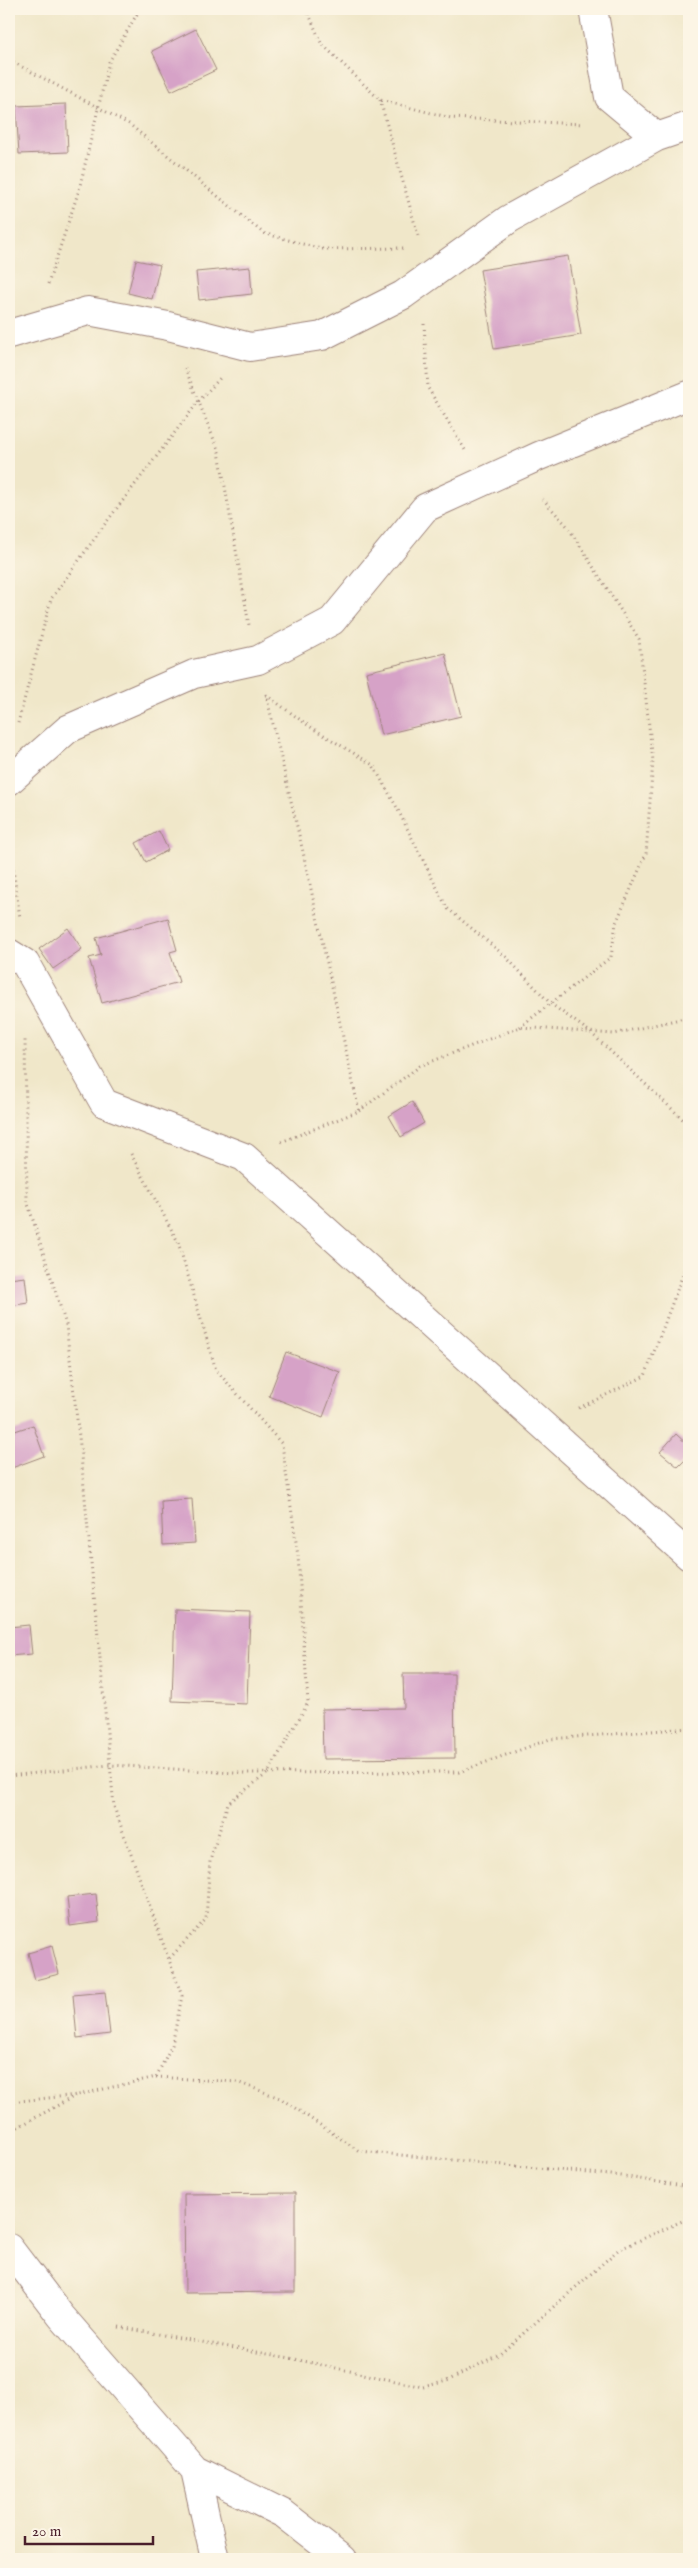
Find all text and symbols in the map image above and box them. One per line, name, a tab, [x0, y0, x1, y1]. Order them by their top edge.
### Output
scale bar	[25, 2513, 152, 2545]
text: 20 m	[32, 2522, 62, 2541]

